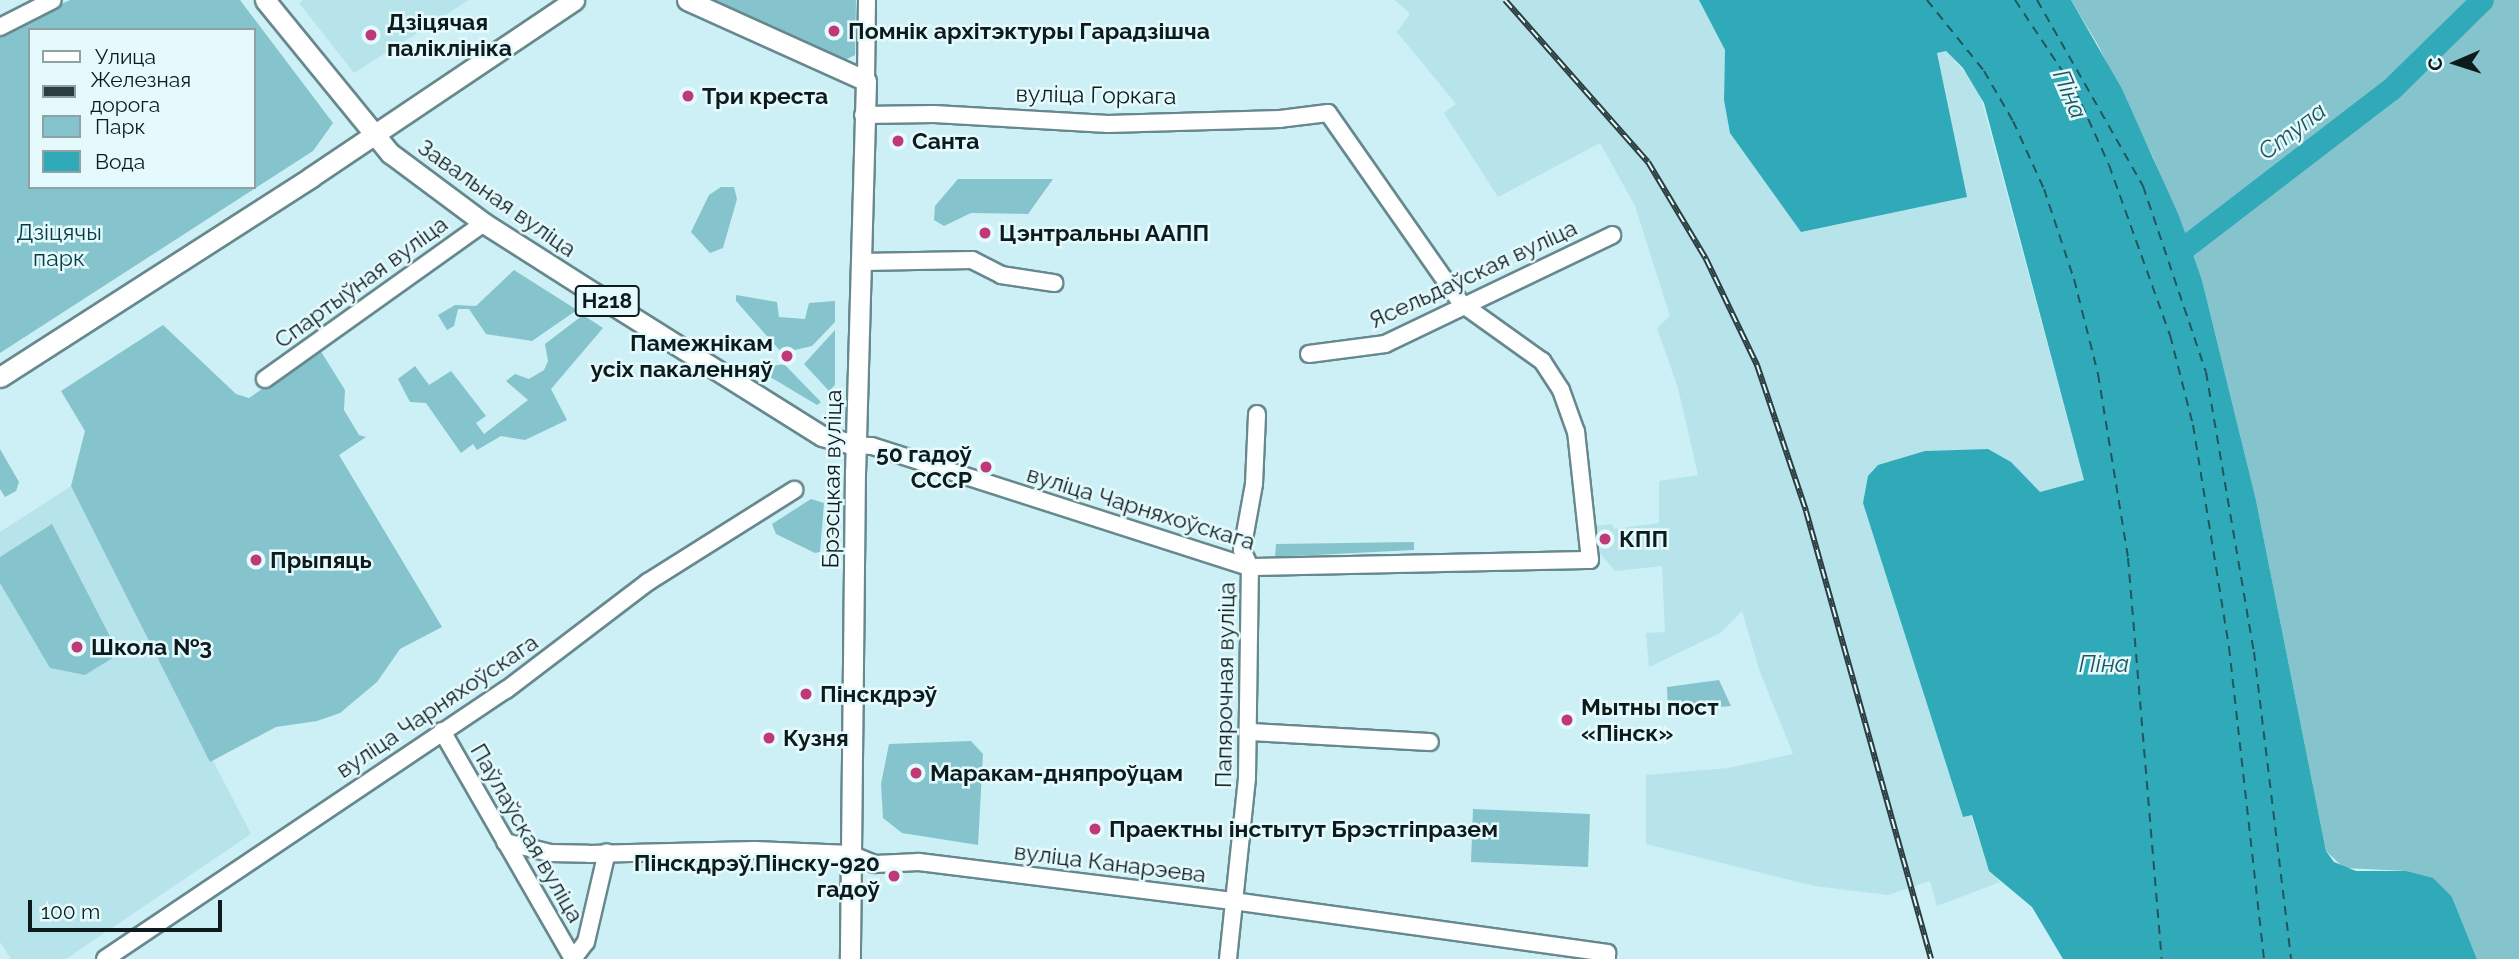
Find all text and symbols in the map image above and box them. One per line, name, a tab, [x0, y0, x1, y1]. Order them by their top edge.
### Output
place label: Дзіцячая паліклініка	[387, 8, 512, 62]
place label: Помнік архітэктуры Гарадзішча	[848, 17, 1210, 45]
marker: Помнік архітэктуры Гарадзішча	[826, 23, 842, 39]
marker: Дзіцячая паліклініка	[361, 25, 381, 45]
legend	[28, 28, 256, 189]
north arrow	[2421, 28, 2491, 98]
text: Улица	[95, 44, 156, 69]
text: С	[2424, 57, 2446, 71]
water label: Піна	[2047, 65, 2093, 123]
text: Железная дорога	[90, 67, 191, 117]
street label: вуліца Горкага	[1015, 80, 1177, 110]
place label: Три креста	[702, 82, 828, 110]
marker: Три креста	[680, 88, 696, 104]
water label: Ступа	[2252, 96, 2332, 166]
text: Парк	[95, 114, 145, 139]
place label: Санта	[912, 127, 979, 155]
street label: Завальная вуліца	[413, 133, 581, 263]
marker: Санта	[890, 133, 906, 149]
text: Вода	[95, 149, 145, 174]
street label: Спартыўная вуліца	[269, 210, 453, 354]
street label: Ясельдаўская вуліца	[1365, 214, 1581, 334]
park label: Дзіцячы парк	[16, 218, 102, 272]
place label: Цэнтральны ААПП	[999, 219, 1210, 247]
marker: Цэнтральны ААПП	[977, 225, 993, 241]
road number: Н218	[574, 284, 640, 318]
place label: Памежнікам усіх пакаленняў	[590, 329, 773, 383]
marker: Памежнікам усіх пакаленняў	[779, 348, 795, 364]
street label: Брэсцкая вуліца	[817, 389, 847, 569]
place label: 50 гадоў СССР	[876, 440, 972, 494]
marker: 50 гадоў СССР	[978, 459, 994, 475]
street label: вуліца Чарняхоўскага	[1024, 460, 1258, 556]
place label: КПП	[1619, 525, 1668, 553]
marker: КПП	[1597, 531, 1613, 547]
place label: Прыпяць	[270, 546, 372, 574]
marker: Прыпяць	[248, 552, 264, 568]
street label: Папярочная вуліца	[1209, 582, 1241, 788]
street label: вуліца Чарняхоўскага	[331, 628, 543, 784]
place label: Школа №3	[91, 633, 212, 661]
marker: Школа №3	[69, 639, 85, 655]
water label: Піна	[2079, 650, 2129, 678]
place label: Пінскдрэў	[820, 680, 937, 708]
marker: Пінскдрэў	[798, 686, 814, 702]
place label: Мытны пост «Пінск»	[1581, 693, 1719, 747]
marker: Мытны пост «Пінск»	[1559, 712, 1575, 728]
place label: Кузня	[783, 724, 849, 752]
marker: Кузня	[761, 730, 777, 746]
street label: Паўлаўская вуліца	[465, 739, 589, 927]
place label: Маракам-дняпроўцам	[930, 759, 1183, 787]
marker: Маракам-дняпроўцам	[908, 765, 924, 781]
place label: Праектны інстытут Брэстгіпразем	[1109, 815, 1498, 843]
marker: Праектны інстытут Брэстгіпразем	[1087, 821, 1103, 837]
street label: вуліца Канарэева	[1013, 838, 1207, 888]
place label: Пінскдрэў.Пінску-920 гадоў	[634, 849, 880, 903]
marker: Пінскдрэў.Пінску-920 гадоў	[886, 868, 902, 884]
scale bar	[32, 886, 226, 930]
text: 100 m	[41, 899, 100, 924]

